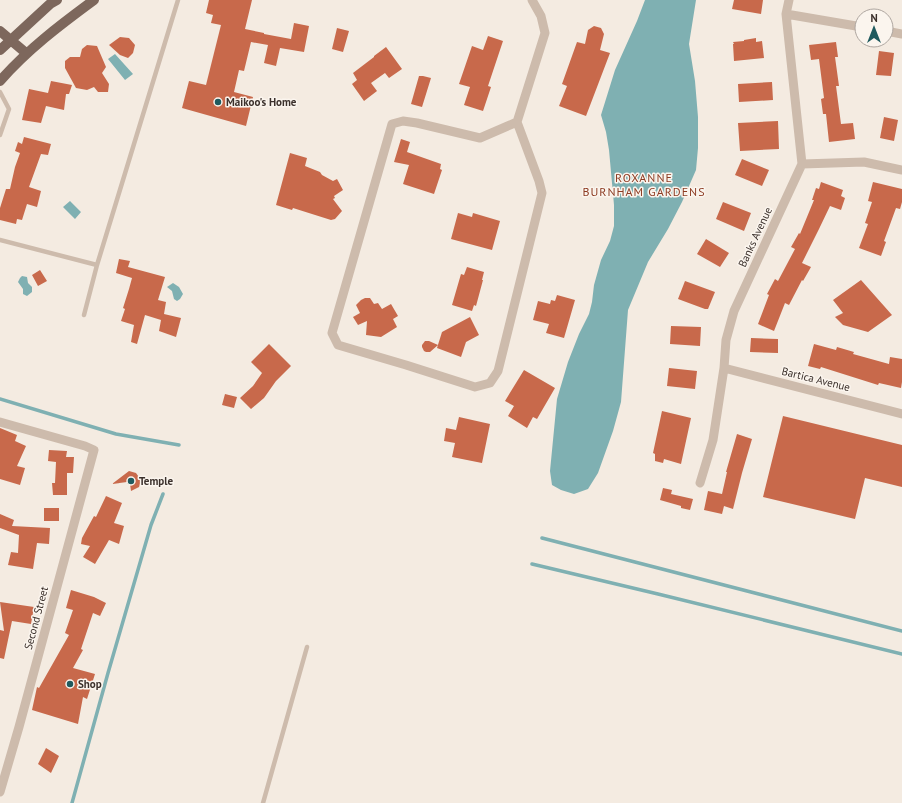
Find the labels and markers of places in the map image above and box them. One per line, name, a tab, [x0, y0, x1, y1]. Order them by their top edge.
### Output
place label: Maikoo's Home	[226, 95, 297, 109]
marker: Maikoo's Home	[213, 97, 223, 107]
place label: Temple	[139, 474, 173, 488]
marker: Temple	[126, 476, 136, 486]
place label: Shop	[78, 677, 102, 691]
marker: Shop	[65, 679, 75, 689]

